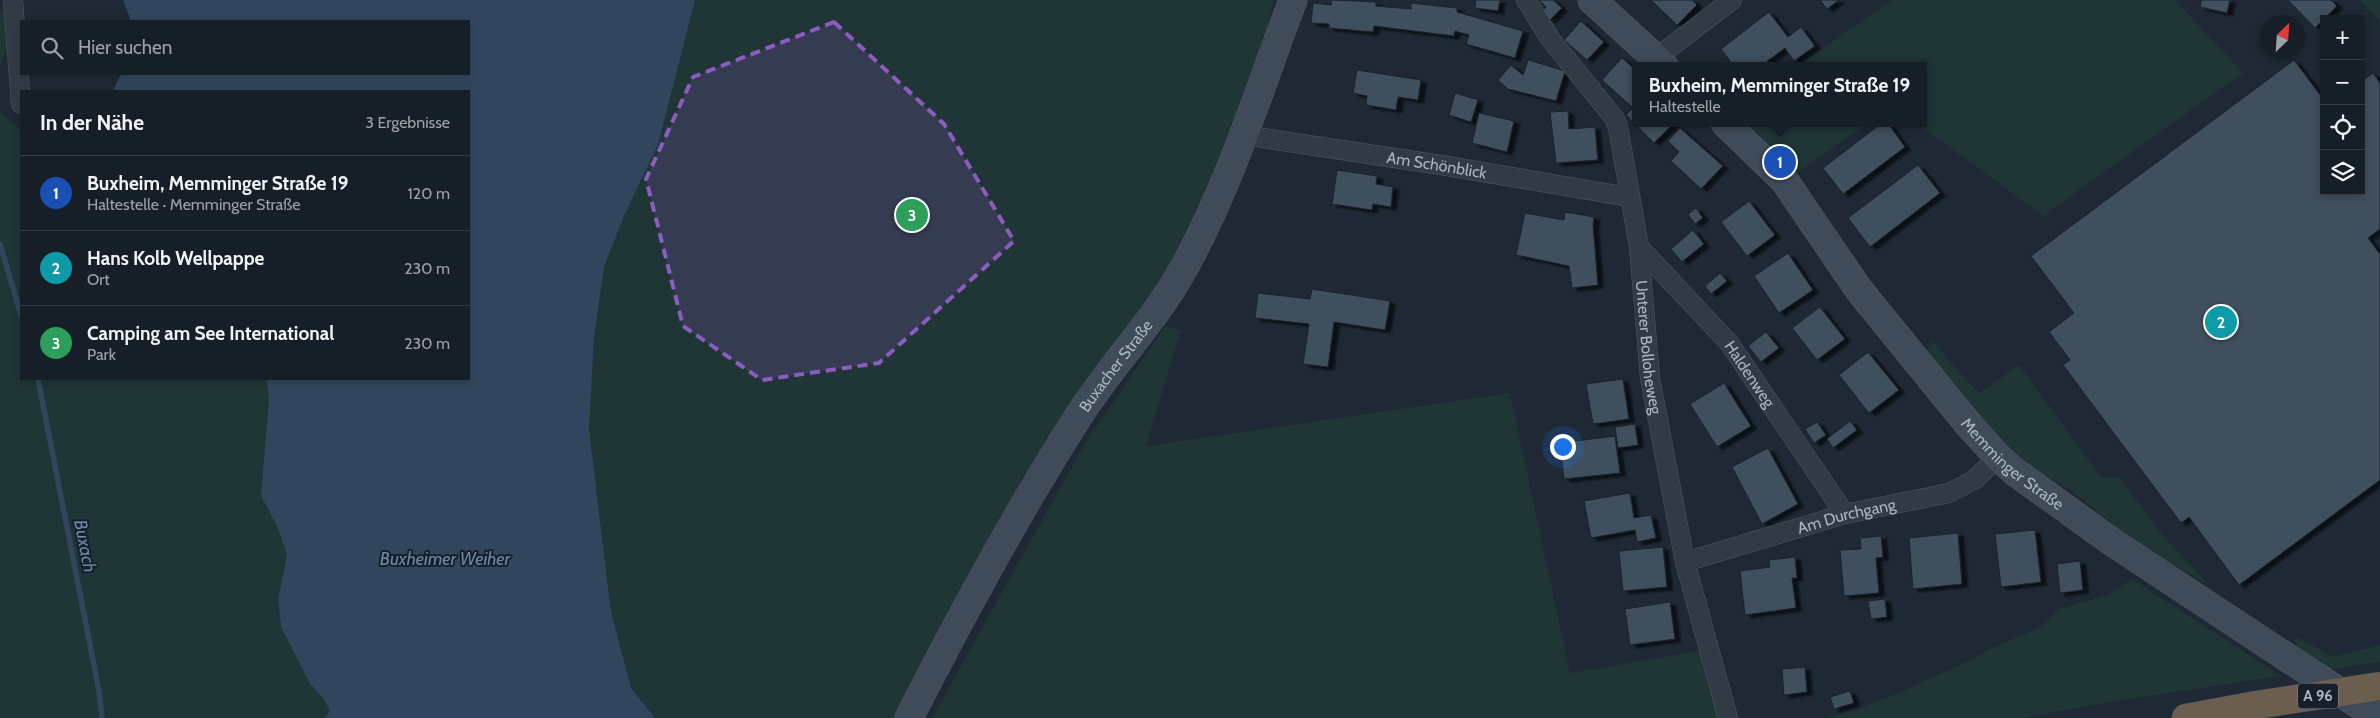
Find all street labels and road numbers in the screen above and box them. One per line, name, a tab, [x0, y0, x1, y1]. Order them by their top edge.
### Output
street label: Am Schönblick	[1385, 148, 1489, 183]
street label: Unterer Bolloheweg	[1632, 280, 1666, 417]
street label: Buxacher Straße	[1075, 316, 1157, 415]
street label: Haldenweg	[1720, 337, 1779, 412]
street label: Memminger Straße	[1957, 414, 2068, 514]
street label: Am Durchgang	[1795, 495, 1898, 538]
road number: A 96	[2298, 684, 2338, 708]

